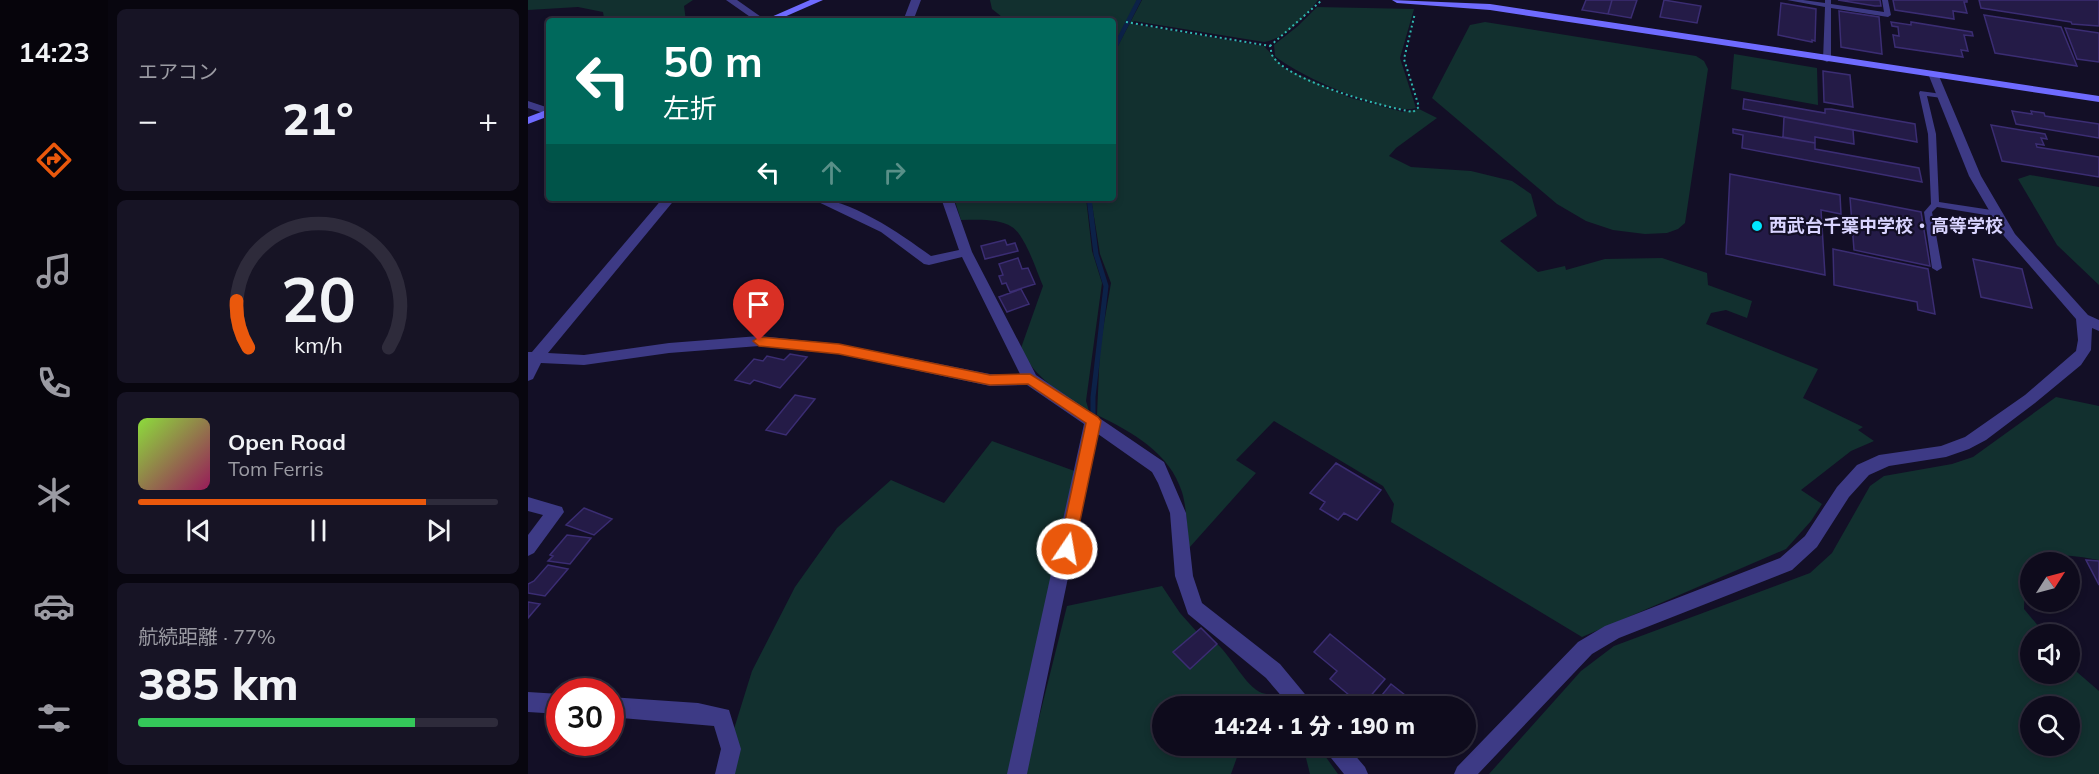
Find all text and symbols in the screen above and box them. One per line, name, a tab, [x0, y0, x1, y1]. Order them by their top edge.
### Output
text: 14:23	[18, 35, 90, 69]
text: 50 m	[663, 35, 763, 88]
icon: left	[564, 42, 642, 120]
text: エアコン	[138, 59, 218, 84]
text: 21°	[282, 90, 354, 146]
text: 左折	[663, 91, 717, 125]
text: −	[138, 99, 158, 140]
text: +	[478, 99, 498, 140]
icon: directions	[33, 139, 75, 181]
icon: left	[752, 156, 785, 189]
icon: ahead	[815, 156, 848, 189]
icon: right	[878, 156, 911, 189]
place label: 西武台千葉中学校・高等学校	[1769, 214, 2003, 237]
marker: 西武台千葉中学校・高等学校	[1750, 219, 1764, 233]
icon: music	[33, 250, 75, 292]
text: 20	[281, 260, 355, 339]
pin	[733, 279, 784, 341]
icon: arrive	[742, 288, 775, 321]
text: km/h	[294, 332, 342, 359]
icon: phone	[33, 362, 75, 404]
text: Open Road	[228, 428, 346, 456]
text: Tom Ferris	[228, 456, 324, 481]
icon: climate	[33, 474, 75, 516]
icon: previous	[182, 514, 215, 547]
icon: pause	[302, 514, 335, 547]
icon: next	[422, 514, 455, 547]
position arrow	[1035, 517, 1099, 581]
north arrow	[2020, 552, 2080, 612]
map controls	[2020, 552, 2080, 756]
icon: car	[33, 585, 75, 627]
text: 航続距離 · 77%	[138, 624, 276, 649]
button: sound	[2020, 624, 2080, 684]
text: 385 km	[138, 655, 299, 711]
speed limit sign: 30	[546, 678, 624, 756]
button: search	[2020, 696, 2080, 756]
icon: filters	[33, 697, 75, 739]
text: 14:24 · 1 分 · 190 m	[1213, 712, 1415, 740]

